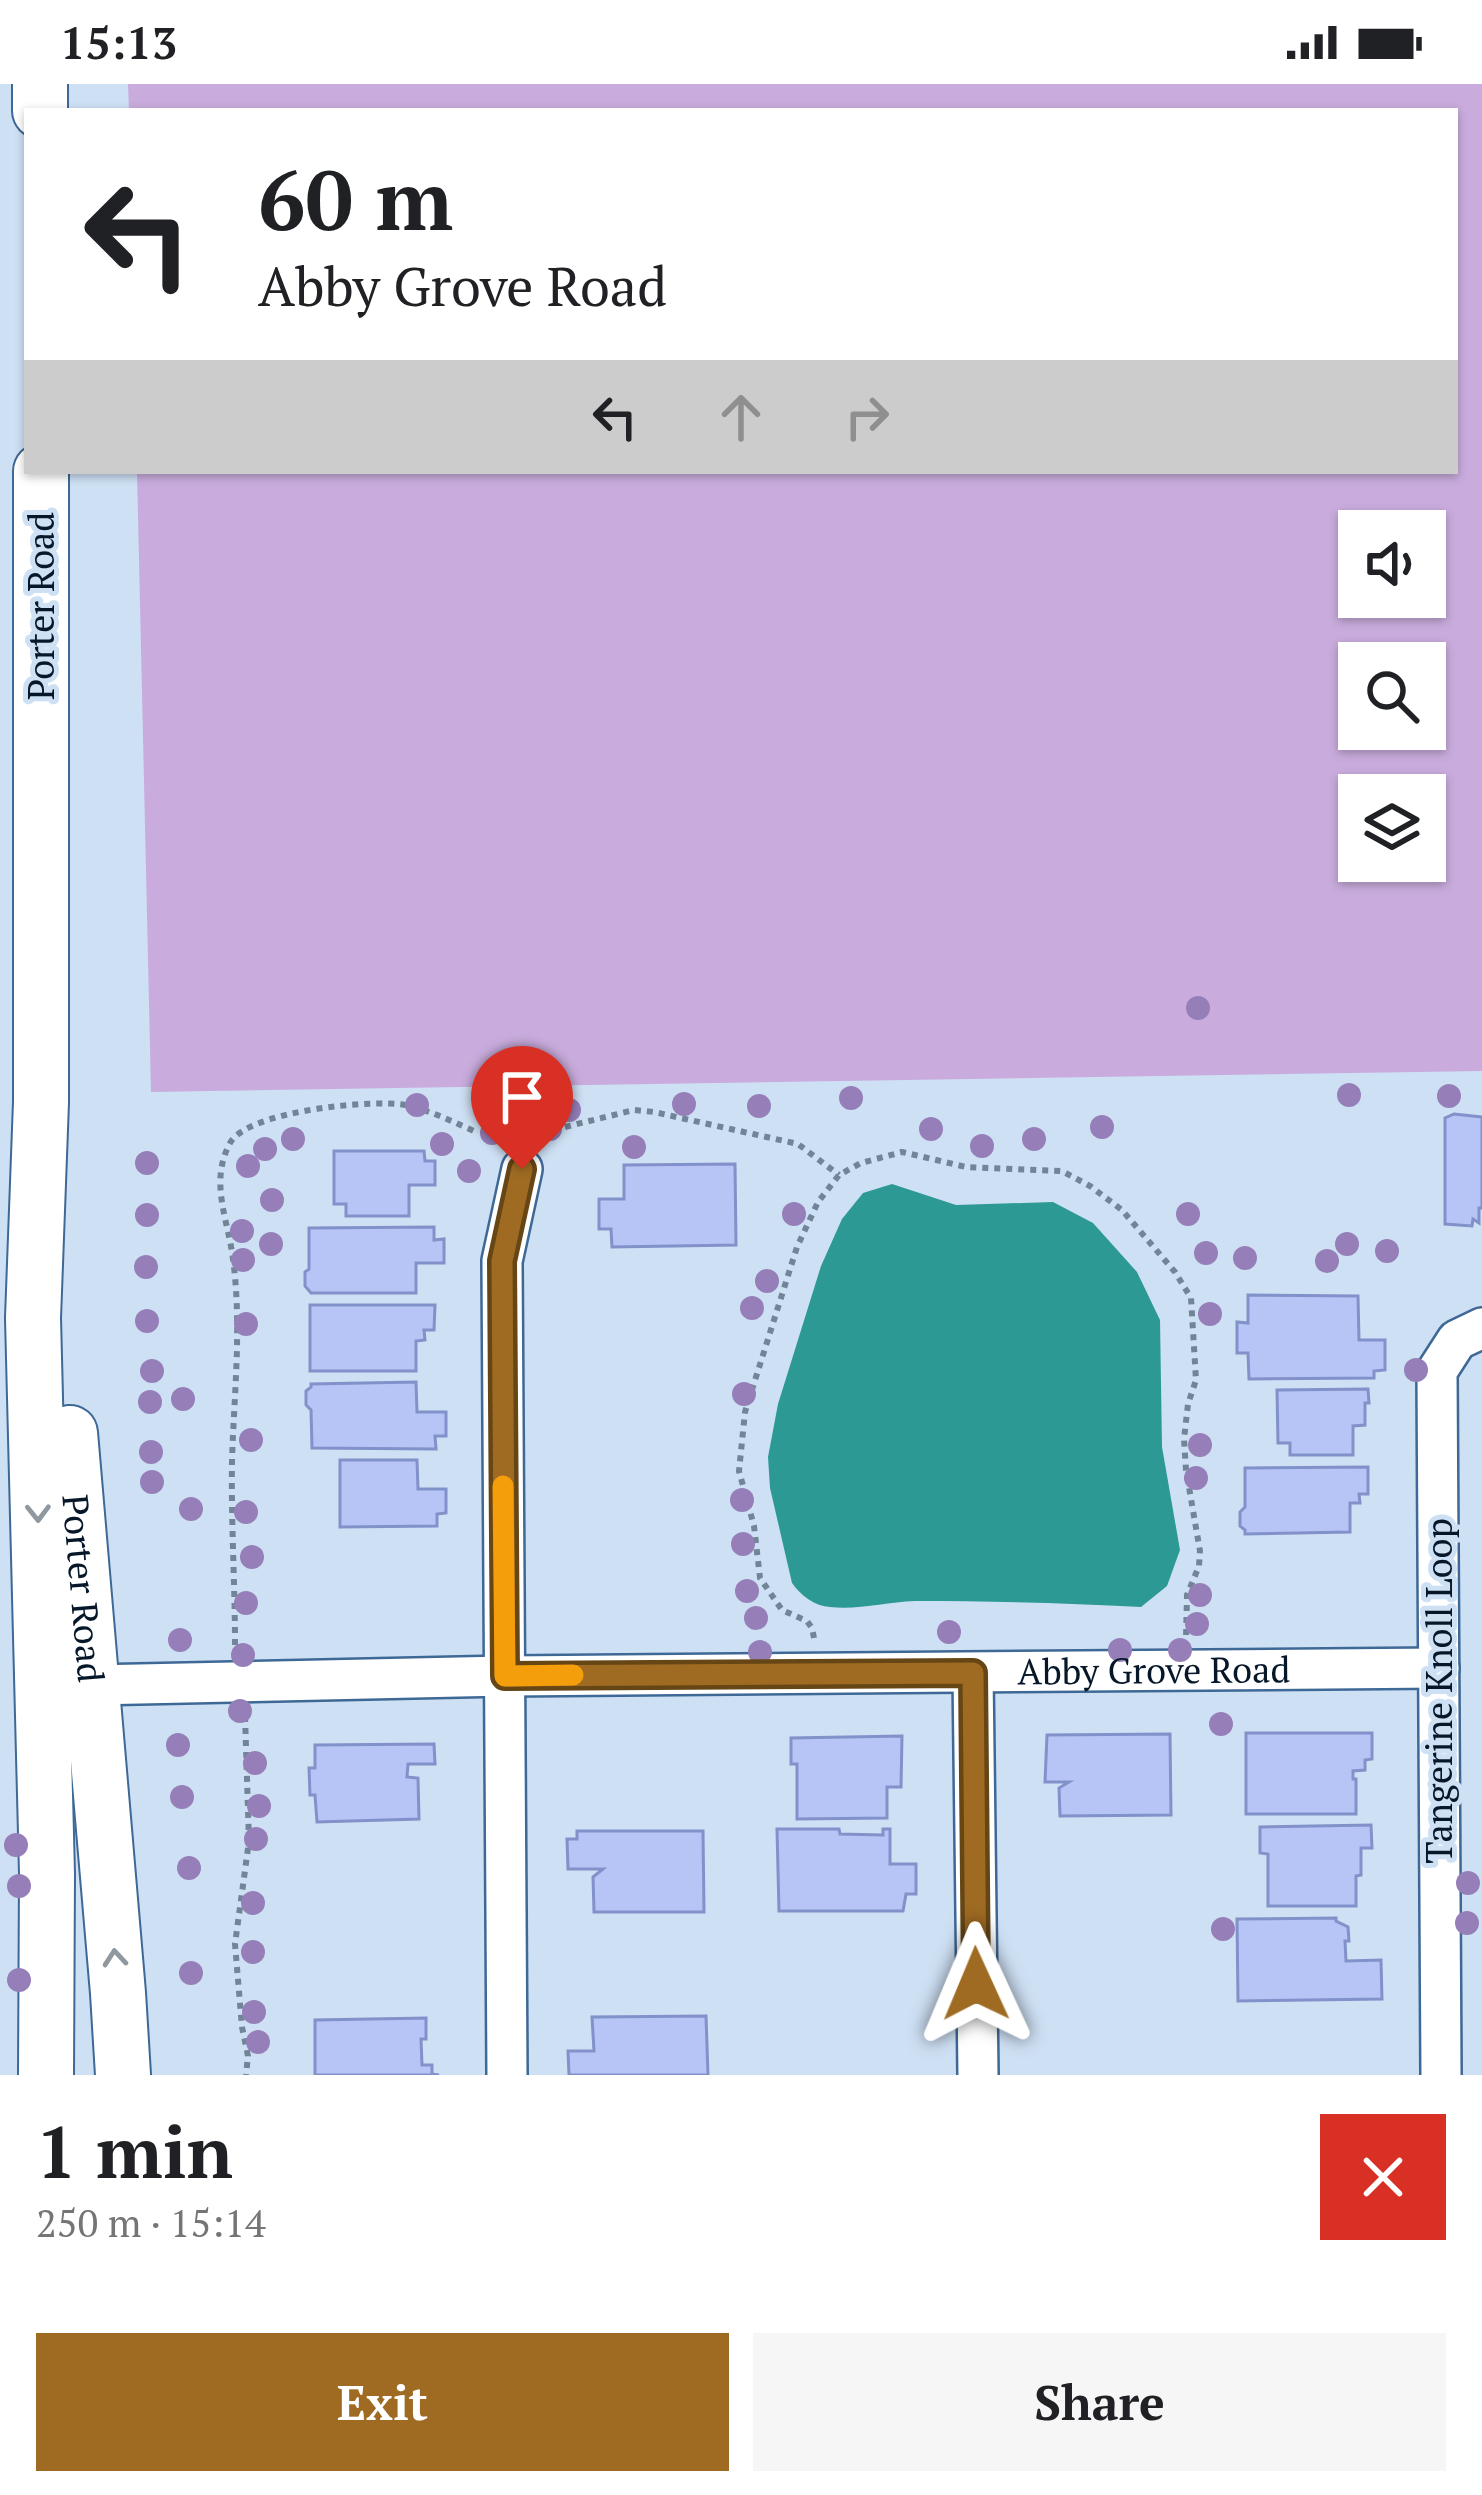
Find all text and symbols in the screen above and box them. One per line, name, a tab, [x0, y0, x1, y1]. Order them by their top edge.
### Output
text: 15:13	[60, 12, 177, 72]
text: 60 m	[258, 143, 453, 254]
icon: left	[60, 156, 216, 312]
text: Abby Grove Road	[258, 250, 667, 321]
icon: left	[582, 384, 648, 450]
icon: ahead	[708, 384, 774, 450]
icon: right	[834, 384, 900, 450]
map controls	[1338, 510, 1446, 882]
button: sound	[1338, 510, 1446, 618]
street label: Porter Road	[17, 512, 64, 700]
button: search	[1338, 642, 1446, 750]
button: layers	[1338, 774, 1446, 882]
pin	[471, 1046, 573, 1169]
icon: arrive	[489, 1064, 555, 1130]
street label: Porter Road	[52, 1492, 115, 1684]
one-way arrow	[25, 1504, 51, 1523]
street label: Tangerine Knoll Loop	[1415, 1518, 1462, 1864]
street label: Abby Grove Road	[1017, 1645, 1290, 1695]
position arrow	[913, 1921, 1039, 2047]
one-way arrow	[103, 1948, 128, 1967]
text: 1 min	[36, 2103, 233, 2199]
button: close	[1320, 2114, 1446, 2240]
text: 250 m · 15:14	[36, 2196, 266, 2248]
button: Exit	[36, 2333, 729, 2471]
button: Share	[753, 2333, 1446, 2471]

